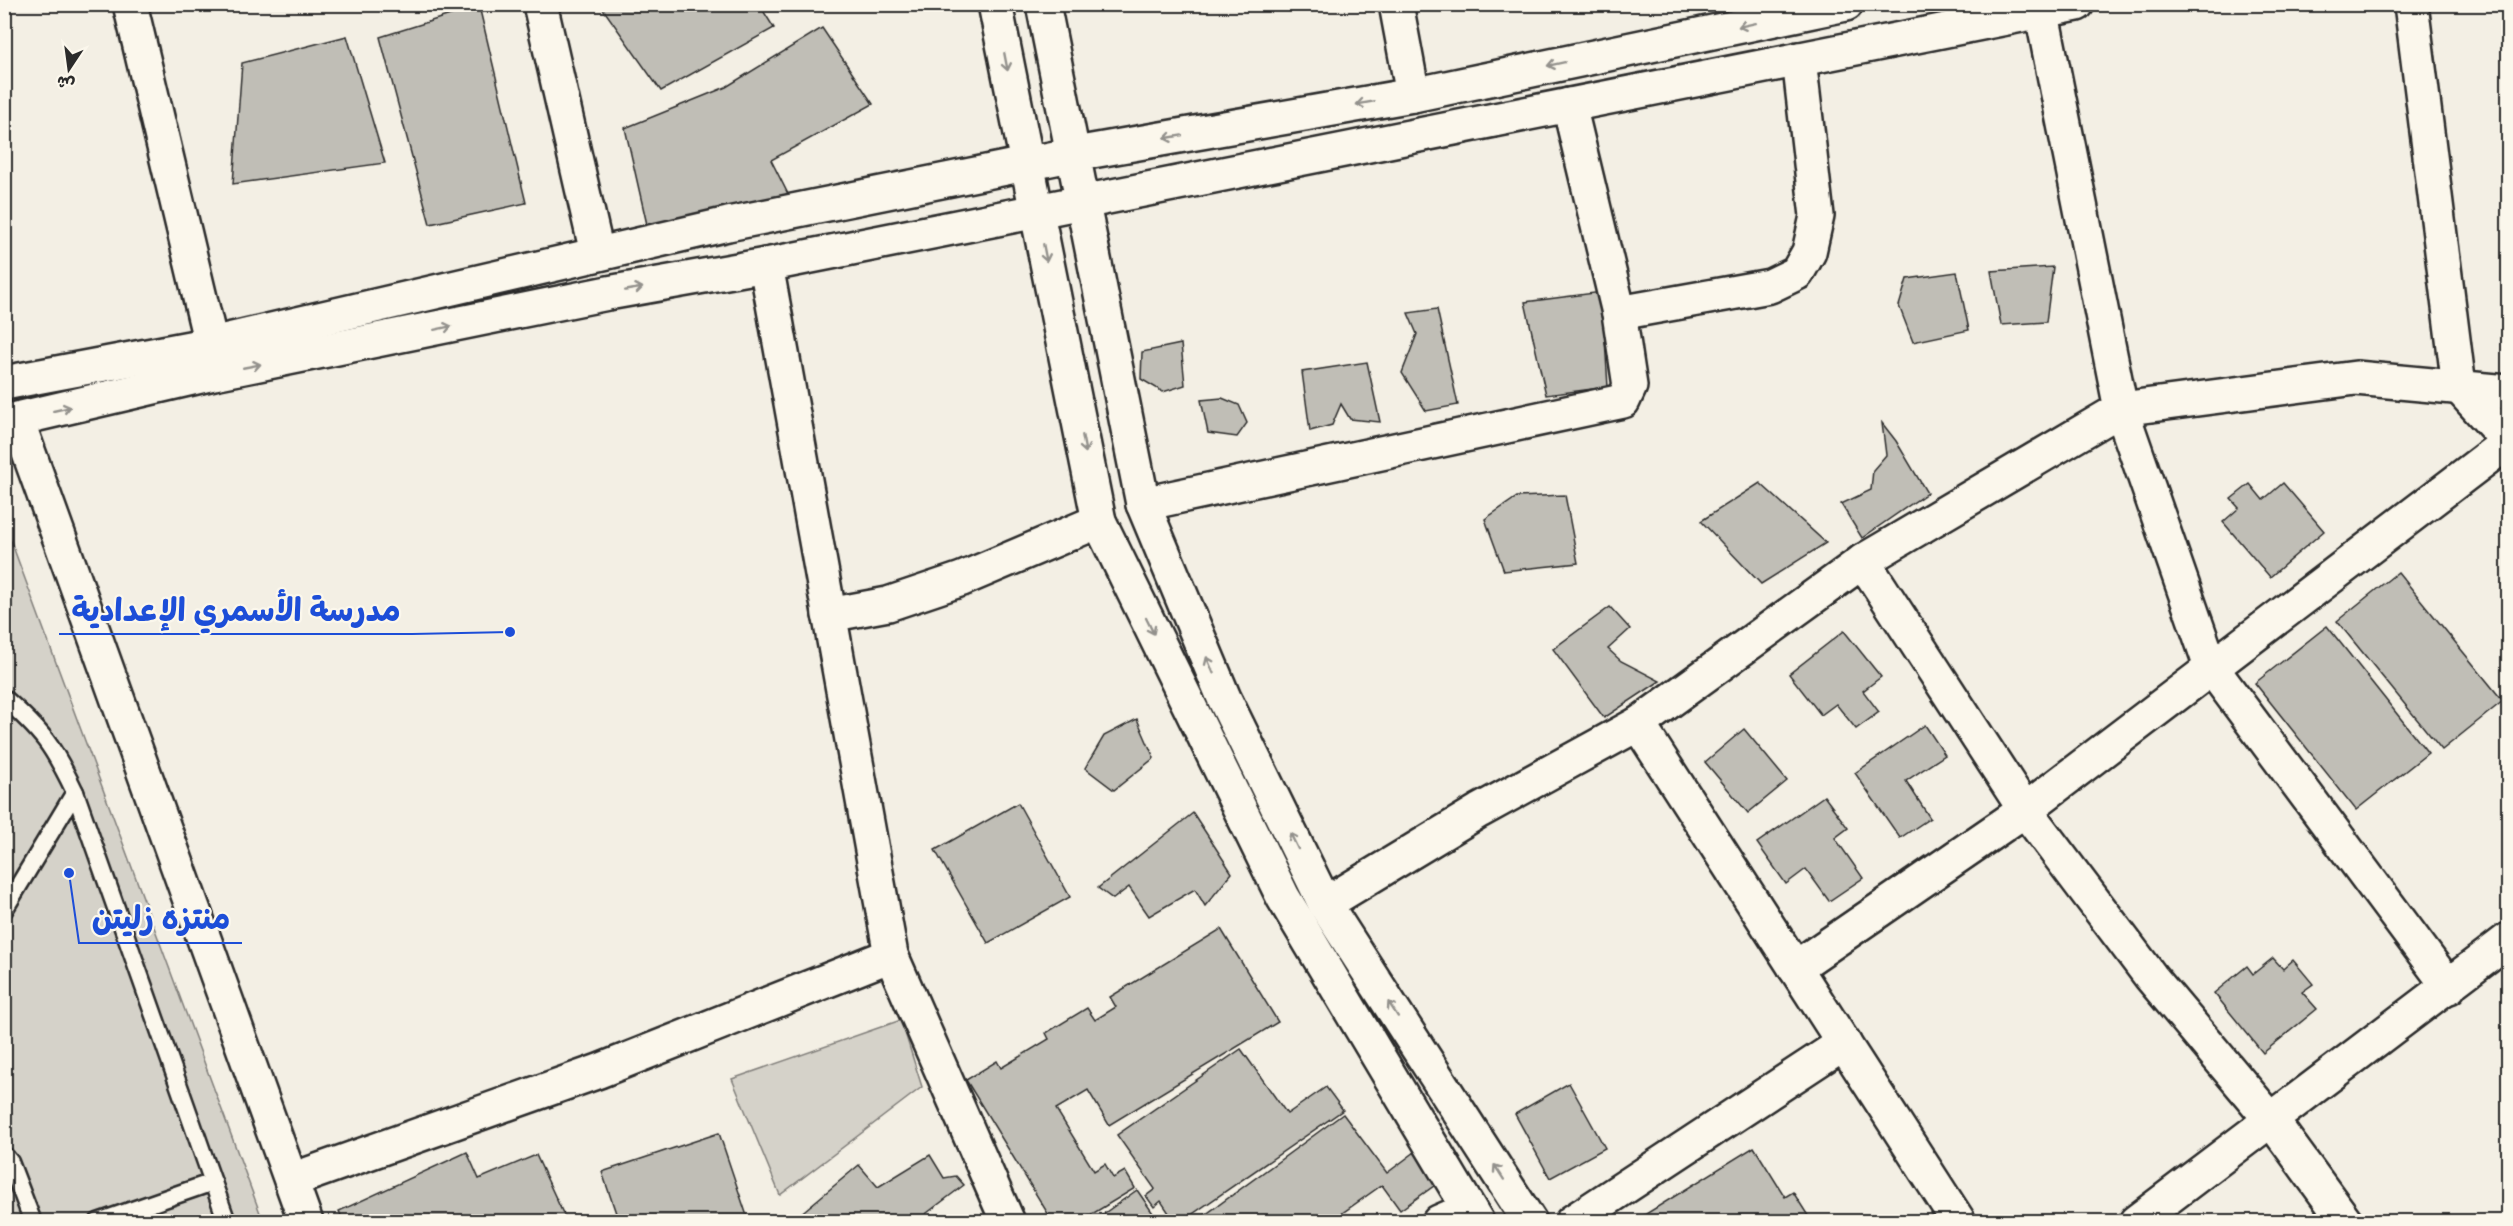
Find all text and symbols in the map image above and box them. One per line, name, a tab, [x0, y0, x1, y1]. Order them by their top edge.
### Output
one-way arrow	[1738, 20, 1758, 31]
north arrow	[39, 39, 99, 99]
one-way arrow	[1001, 52, 1013, 71]
one-way arrow	[1547, 59, 1567, 70]
text: ش	[55, 71, 77, 94]
one-way arrow	[1356, 98, 1376, 109]
one-way arrow	[1164, 132, 1184, 143]
one-way arrow	[1040, 243, 1051, 262]
one-way arrow	[624, 283, 643, 294]
one-way arrow	[433, 322, 452, 333]
one-way arrow	[241, 360, 261, 371]
one-way arrow	[52, 403, 71, 415]
one-way arrow	[1078, 434, 1090, 453]
callout: مدرسة الأسمري الإعدادية	[59, 584, 412, 634]
text: مدرسة الأسمري الإعدادية	[71, 589, 401, 634]
one-way arrow	[1144, 617, 1156, 635]
one-way arrow	[1204, 656, 1216, 674]
one-way arrow	[1288, 832, 1300, 850]
callout: منتزه زليتن	[79, 893, 242, 943]
text: منتزه زليتن	[92, 898, 230, 939]
one-way arrow	[1386, 1000, 1399, 1017]
one-way arrow	[1492, 1164, 1505, 1181]

